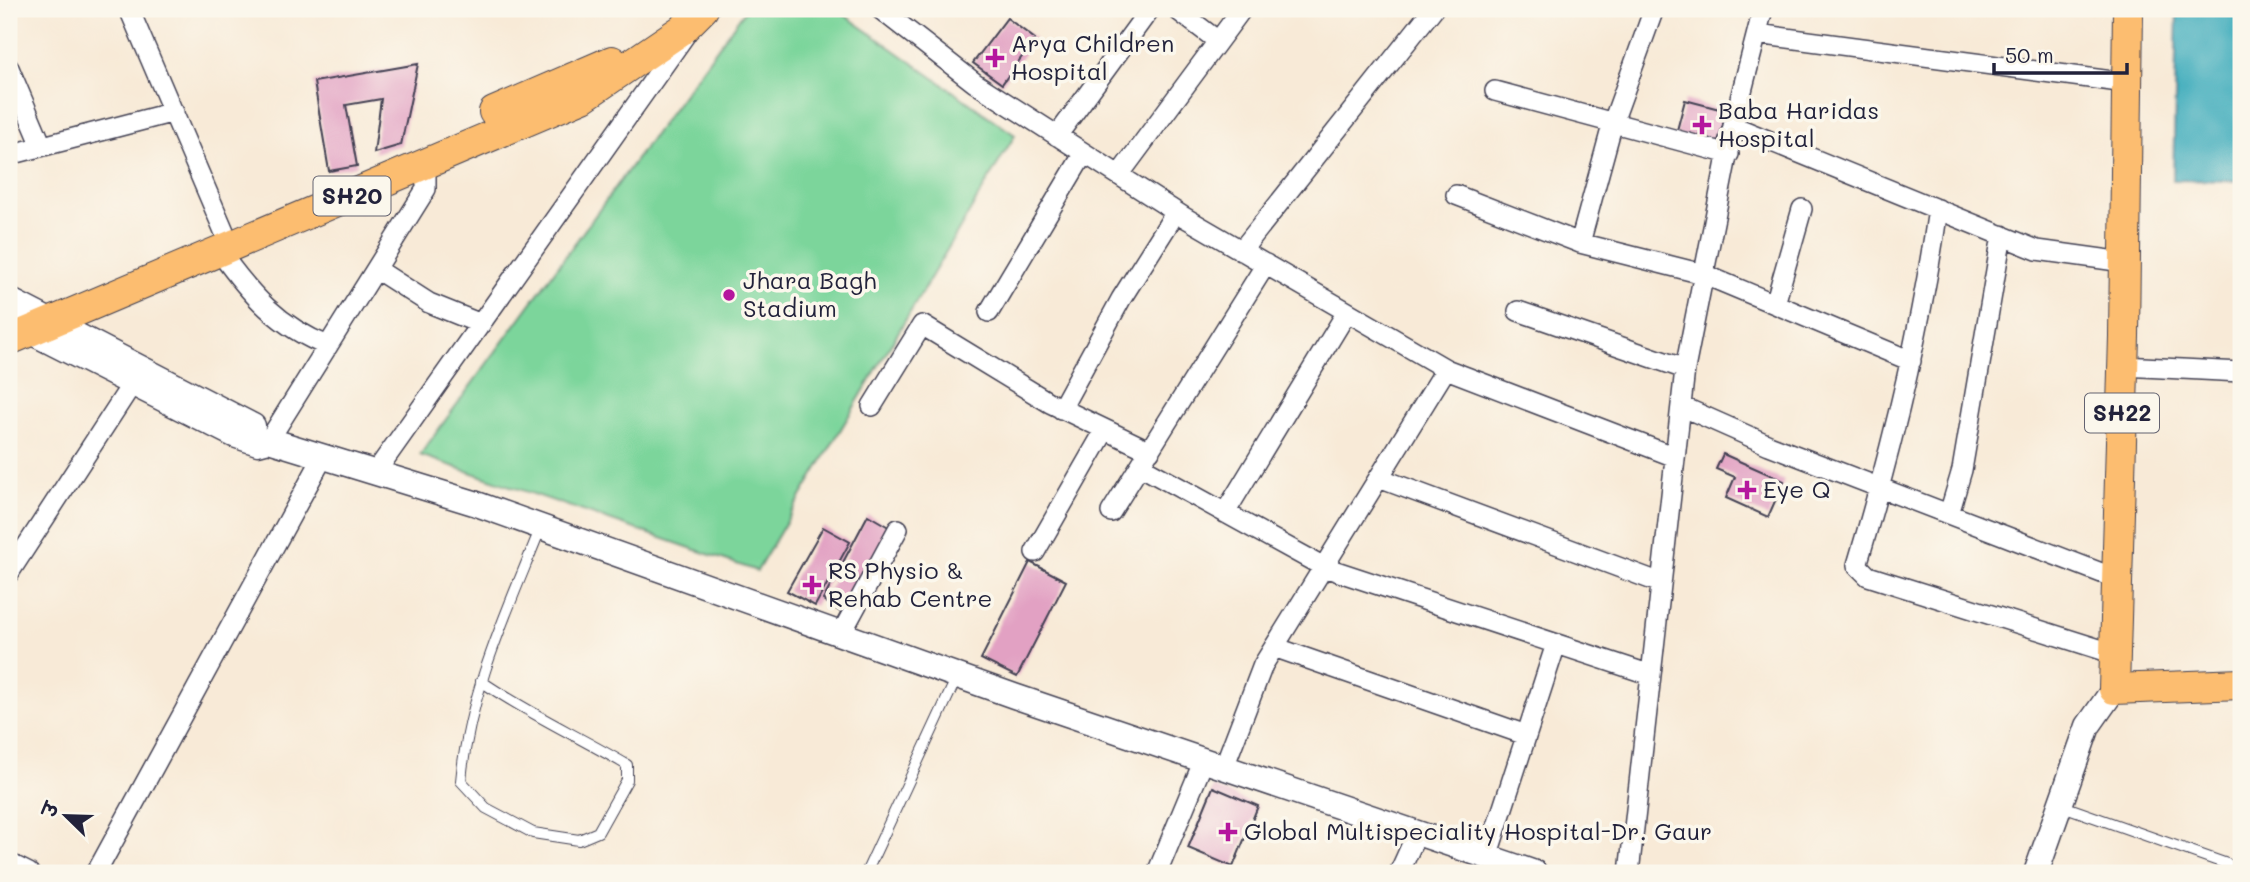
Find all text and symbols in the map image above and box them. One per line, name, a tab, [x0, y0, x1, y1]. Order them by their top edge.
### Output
place label: Arya Children Hospital	[1011, 27, 1174, 86]
scale bar	[1994, 32, 2128, 76]
text: 50 m	[2005, 41, 2054, 68]
marker: Arya Children Hospital	[985, 48, 1005, 68]
place label: Baba Haridas Hospital	[1718, 94, 1879, 153]
marker: Baba Haridas Hospital	[1692, 115, 1712, 135]
road number: SH20	[314, 176, 390, 216]
place label: Jhara Bagh Stadium	[743, 264, 877, 323]
marker: Jhara Bagh Stadium	[721, 287, 737, 303]
road number: SH22	[2085, 394, 2159, 432]
place label: Eye Q	[1763, 473, 1831, 504]
marker: Eye Q	[1737, 480, 1757, 500]
place label: RS Physio & Rehab Centre	[828, 554, 992, 613]
marker: RS Physio & Rehab Centre	[802, 575, 822, 595]
north arrow	[32, 780, 102, 850]
text: उ	[35, 796, 65, 822]
place label: Global Multispeciality Hospital-Dr. Gaur	[1244, 815, 1712, 846]
marker: Global Multispeciality Hospital-Dr. Gaur	[1218, 822, 1238, 842]

